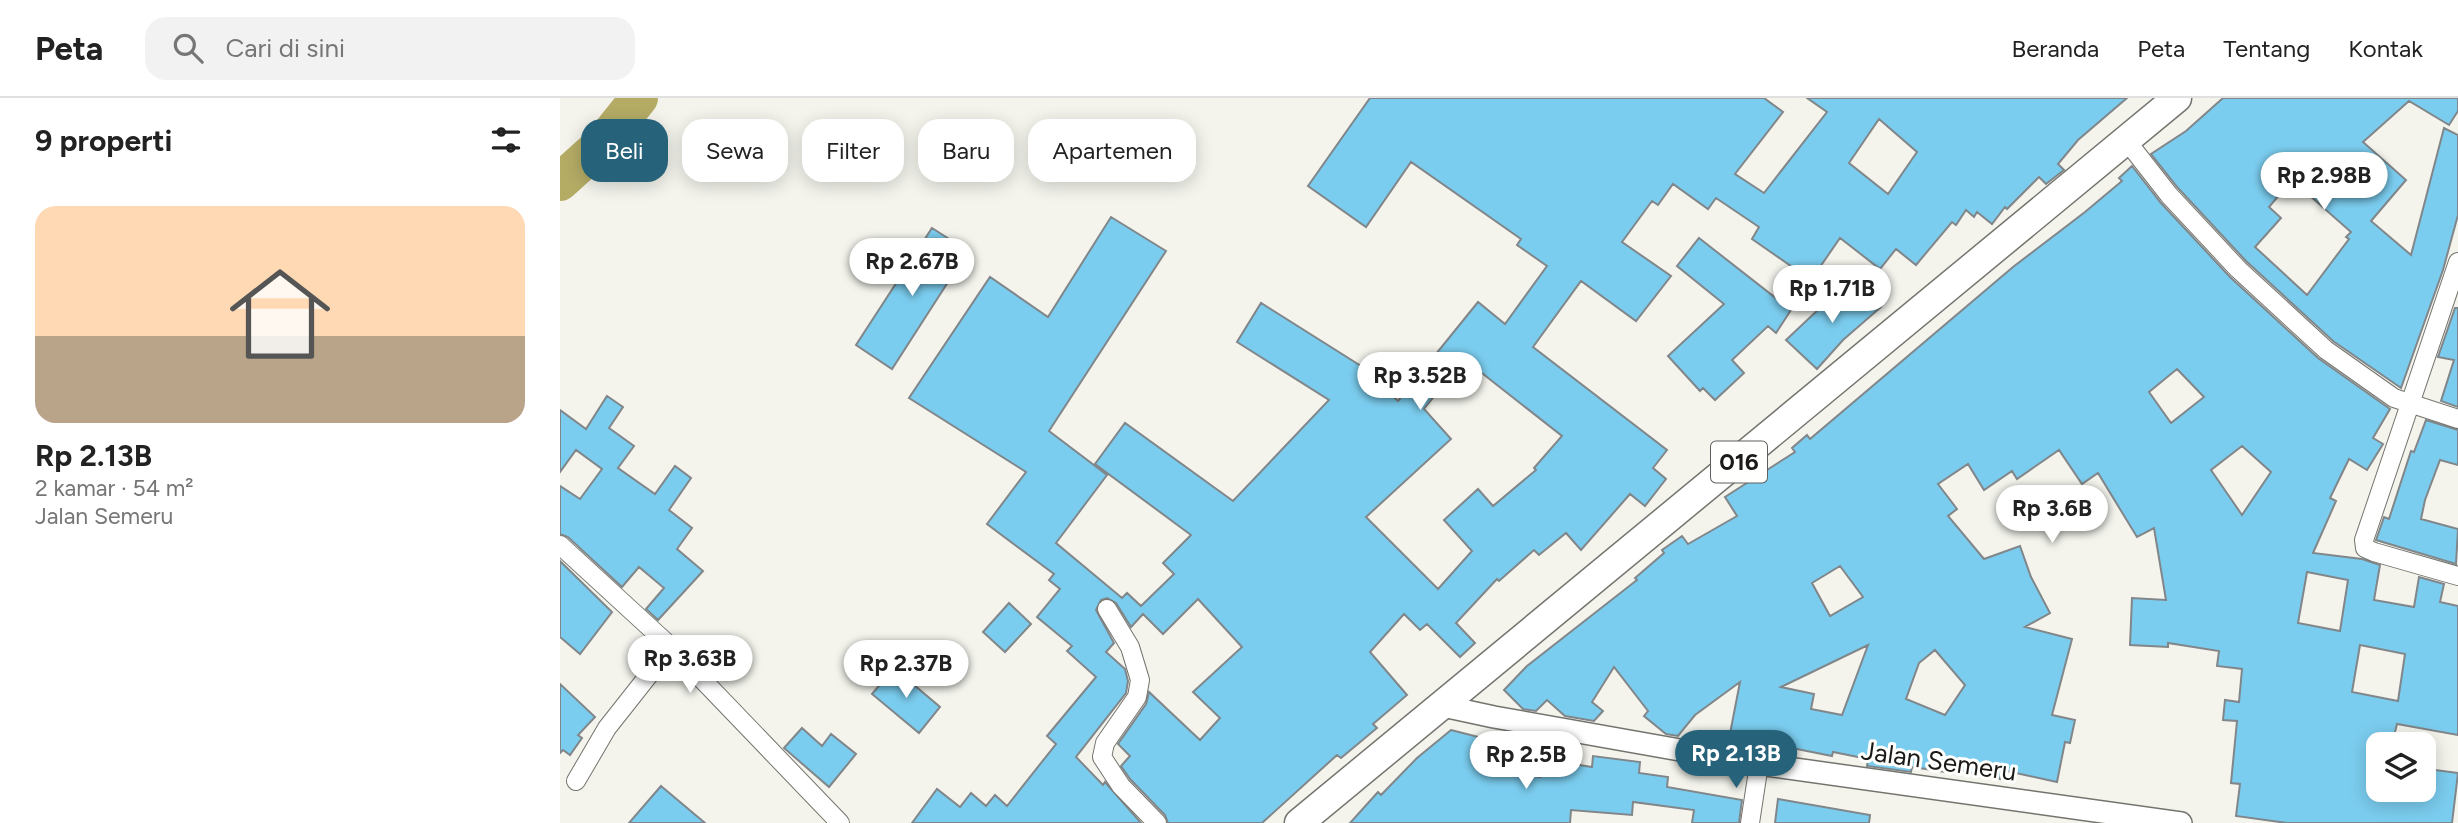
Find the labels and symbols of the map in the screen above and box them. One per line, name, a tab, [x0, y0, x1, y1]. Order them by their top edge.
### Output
pin: Rp 2.98B	[2252, 152, 2396, 212]
pin: Rp 2.67B	[840, 238, 984, 298]
pin: Rp 1.71B	[1760, 266, 1904, 325]
pin: Rp 3.52B	[1348, 352, 1492, 412]
road number: 016	[1711, 442, 1767, 482]
pin: Rp 3.6B	[1987, 486, 2117, 545]
pin: Rp 3.63B	[618, 636, 762, 695]
pin: Rp 2.37B	[834, 640, 978, 700]
pin: Rp 2.13B	[1664, 730, 1808, 790]
pin: Rp 2.5B	[1461, 732, 1591, 791]
street label: Jalan Semeru	[1859, 734, 2019, 788]

